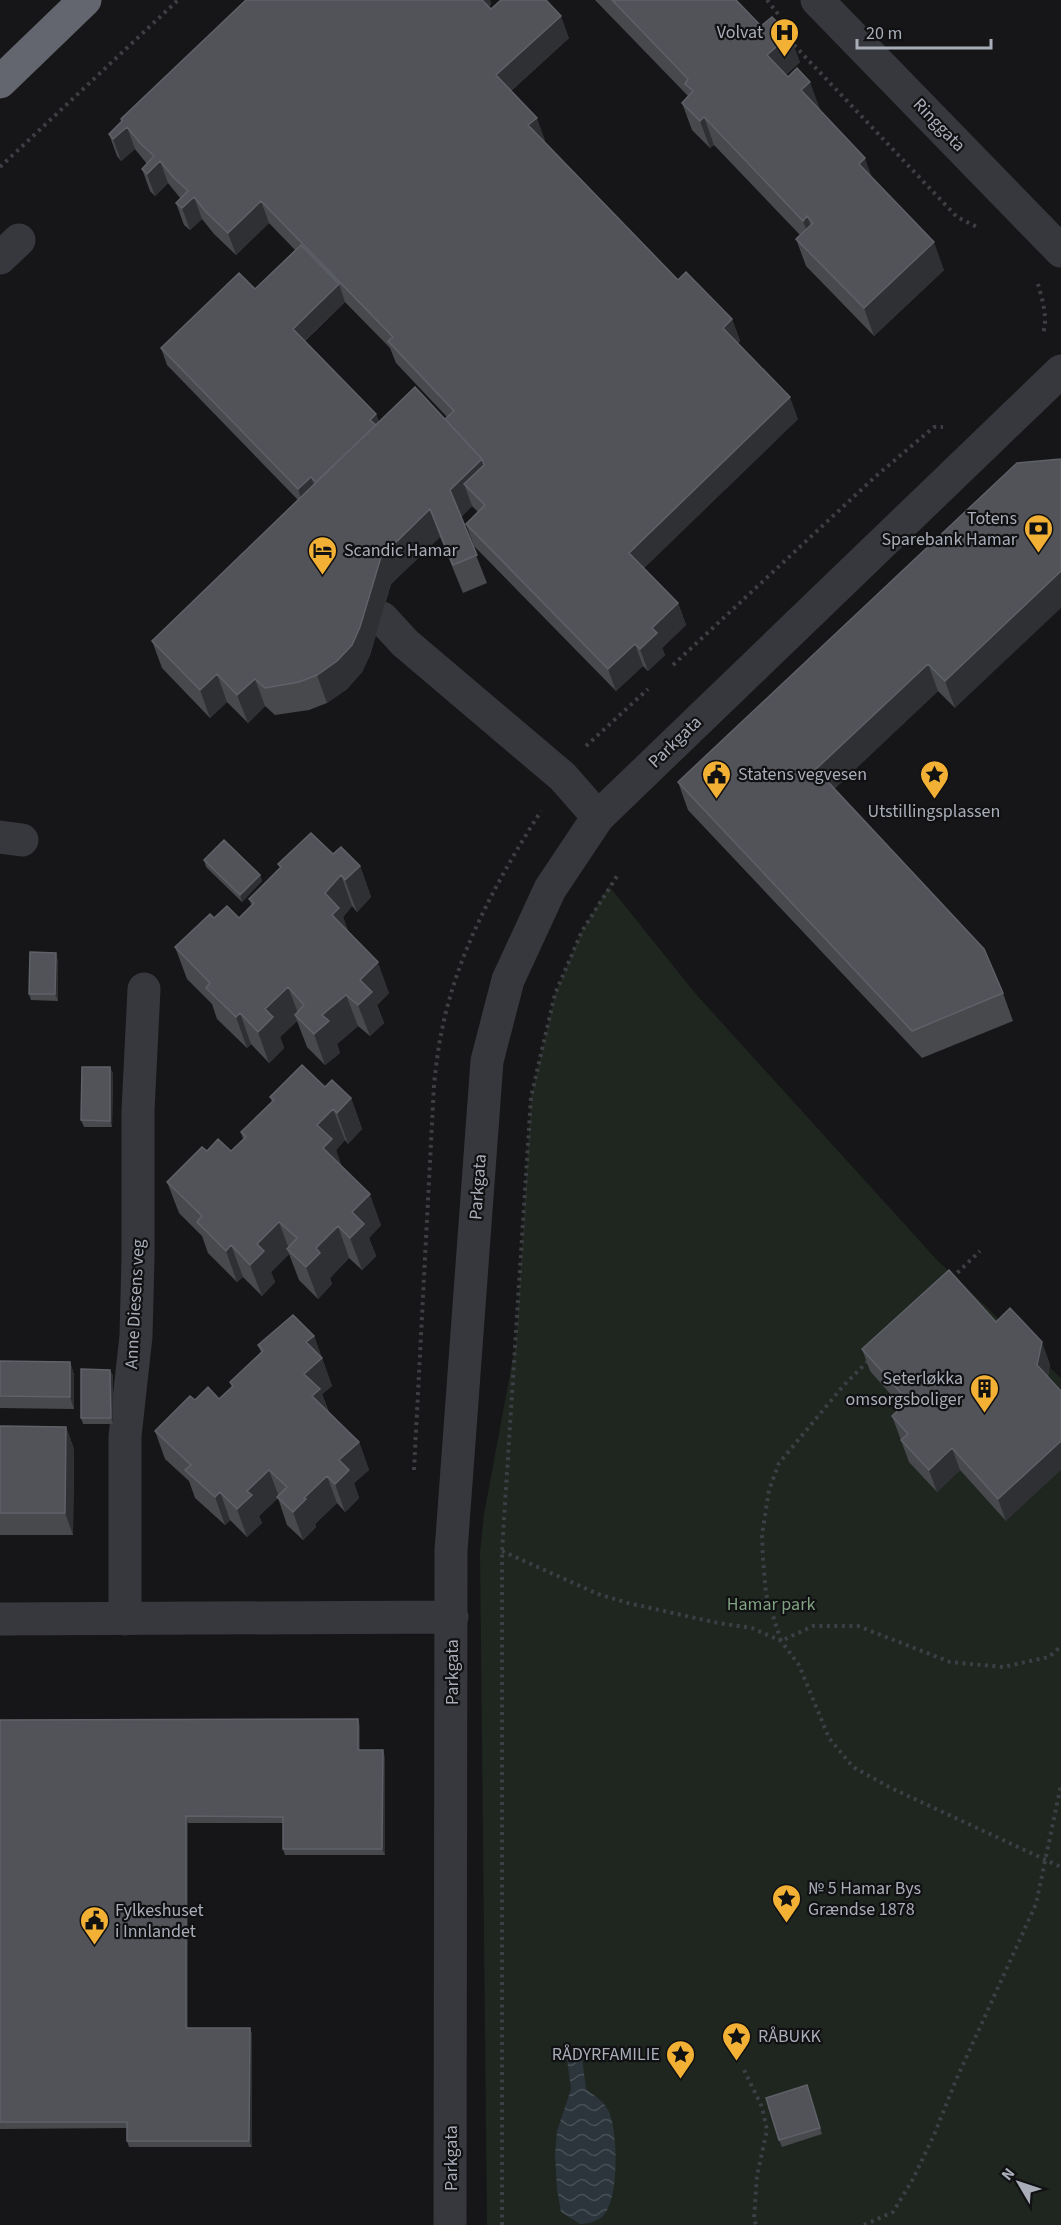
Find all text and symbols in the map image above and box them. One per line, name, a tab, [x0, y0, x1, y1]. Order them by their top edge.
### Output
scale bar	[857, 12, 990, 50]
hospital icon: Volvat	[768, 16, 800, 58]
place label: Volvat	[717, 20, 763, 45]
text: 20 m	[866, 21, 902, 46]
street label: Ringgata	[907, 93, 971, 157]
place label: Totens Sparebank Hamar	[881, 506, 1018, 552]
bank icon: Totens Sparebank Hamar	[1022, 512, 1054, 554]
hotel icon: Scandic Hamar	[307, 534, 339, 576]
place label: Scandic Hamar	[344, 538, 459, 563]
street label: Parkgata	[643, 710, 707, 774]
public building icon: Statens vegvesen	[701, 758, 733, 800]
place icon: Utstillingsplassen	[918, 758, 950, 800]
place label: Statens vegvesen	[738, 762, 867, 787]
place label: Utstillingsplassen	[868, 799, 1000, 824]
street label: Parkgata	[463, 1153, 493, 1221]
street label: Anne Diesens veg	[119, 1238, 151, 1370]
place label: Seterløkka omsorgsboliger	[846, 1366, 964, 1412]
building icon: Seterløkka omsorgsboliger	[968, 1372, 1000, 1414]
park label: Hamar park	[727, 1592, 815, 1617]
street label: Parkgata	[440, 1639, 465, 1705]
place label: № 5 Hamar Bys Grændse 1878	[808, 1876, 921, 1922]
place icon: № 5 Hamar Bys Grændse 1878	[771, 1882, 803, 1924]
place label: Fylkeshuset i Innlandet	[115, 1898, 204, 1944]
public building icon: Fylkeshuset i Innlandet	[78, 1904, 110, 1946]
place icon: RÅBUKK	[721, 2020, 753, 2062]
place label: RÅBUKK	[758, 2024, 822, 2049]
place icon: RÅDYRFAMILIE	[665, 2038, 697, 2080]
place label: RÅDYRFAMILIE	[552, 2042, 660, 2067]
street label: Parkgata	[439, 2125, 464, 2191]
north arrow	[989, 2153, 1049, 2213]
text: N	[996, 2163, 1020, 2185]

